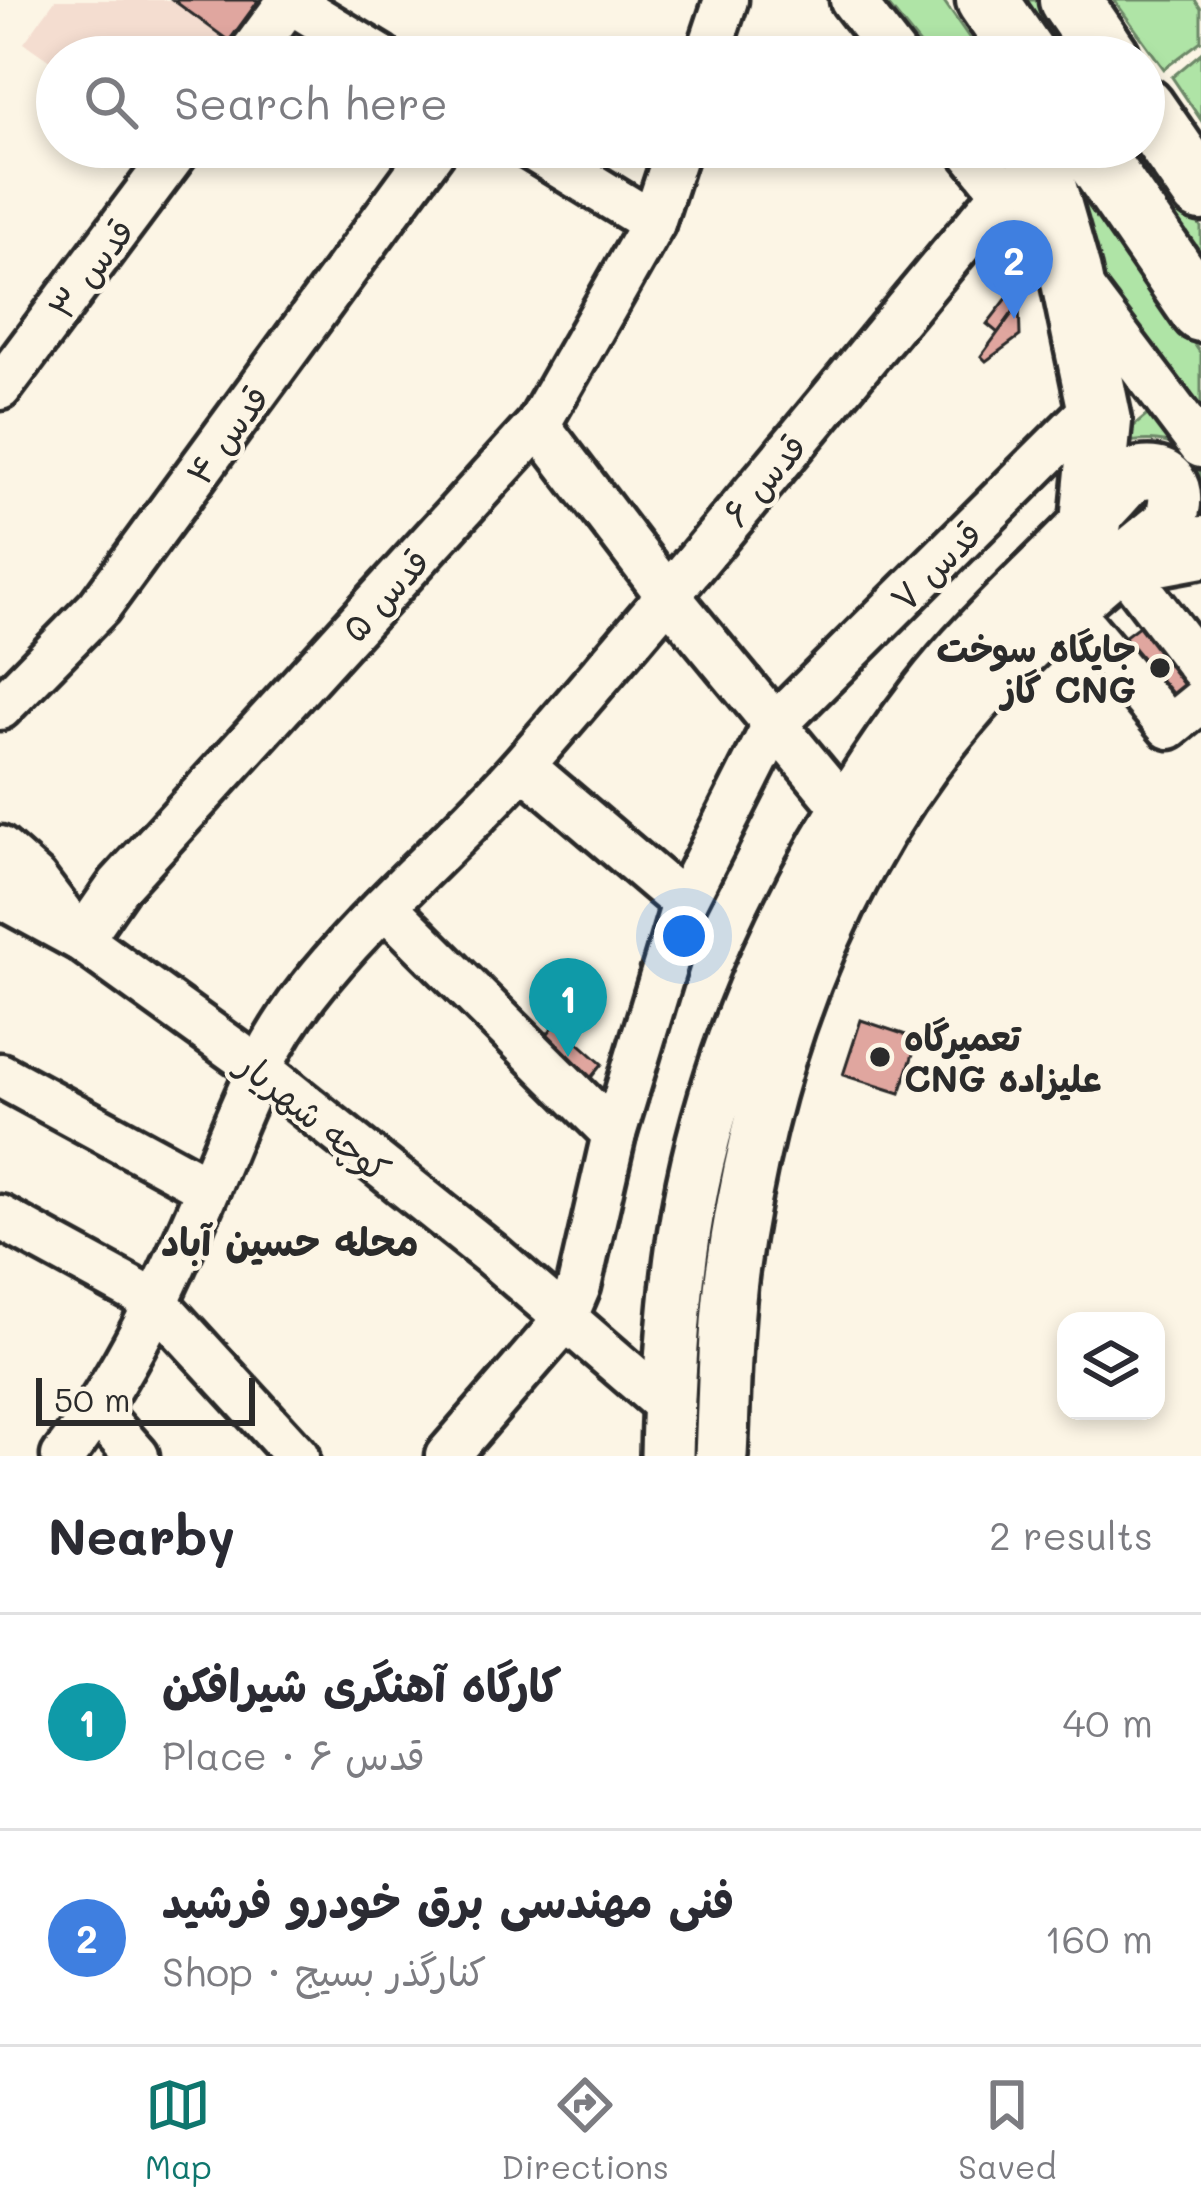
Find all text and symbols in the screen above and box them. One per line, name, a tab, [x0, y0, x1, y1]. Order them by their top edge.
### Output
search box	[36, 36, 1165, 168]
icon: search	[78, 69, 144, 135]
text: Search here	[174, 73, 448, 131]
street label: قدس ۳	[37, 208, 143, 328]
pin: 2	[975, 220, 1053, 319]
street label: قدس ۴	[174, 375, 278, 493]
street label: قدس ۶	[711, 423, 815, 535]
street label: قدس ۷	[879, 509, 991, 621]
street label: قدس ۵	[330, 537, 438, 651]
place label: جایگاه سوخت گاز CNG	[936, 624, 1136, 712]
marker: جایگاه سوخت گاز CNG	[1147, 655, 1173, 681]
your location	[654, 906, 714, 966]
pin: 1	[529, 958, 607, 1057]
place label: تعمیرگاه CNG علیزاده	[904, 1013, 1101, 1101]
street label: کوچه شهریار	[226, 1038, 401, 1193]
marker: تعمیرگاه CNG علیزاده	[867, 1044, 893, 1070]
district label: محله حسین آباد	[161, 1215, 419, 1267]
map controls	[1057, 1312, 1165, 1420]
button: layers	[1057, 1312, 1165, 1420]
scale bar	[36, 1372, 255, 1425]
text: 50 m	[54, 1377, 130, 1420]
text: Nearby	[48, 1501, 235, 1568]
text: 2 results	[989, 1509, 1153, 1560]
text: کارگاه آهنگری شیرافکن	[162, 1655, 561, 1713]
text: 1	[78, 1696, 96, 1747]
text: 40 m	[1062, 1696, 1153, 1747]
text: Place · قدس ۶	[162, 1729, 425, 1780]
text: فنی مهندسی برق خودرو فرشید	[162, 1871, 734, 1929]
text: 2	[76, 1912, 98, 1963]
text: 160 m	[1044, 1912, 1153, 1963]
text: Shop · کنارگذر بسیج	[162, 1945, 486, 1996]
tab: Map	[145, 2072, 212, 2187]
tab: Directions	[501, 2072, 669, 2187]
tab: Saved	[958, 2072, 1056, 2187]

